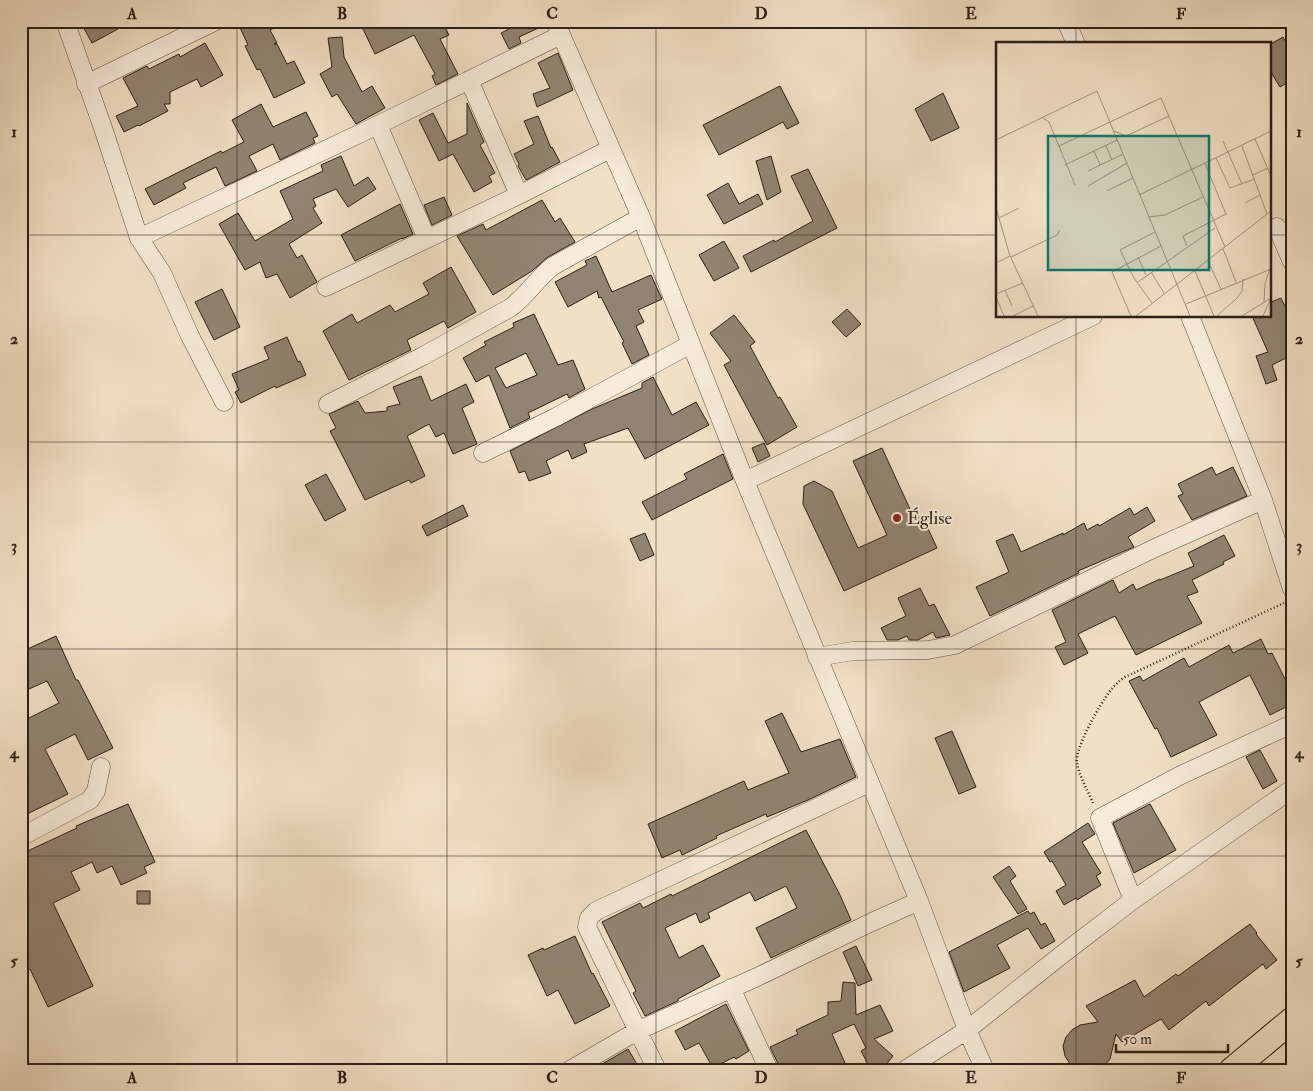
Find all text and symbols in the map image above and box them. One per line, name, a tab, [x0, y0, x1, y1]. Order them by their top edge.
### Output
text: A	[126, 4, 138, 24]
text: B	[337, 4, 347, 24]
text: C	[546, 4, 558, 24]
text: D	[754, 4, 768, 24]
text: E	[965, 4, 977, 24]
text: F	[1176, 4, 1186, 24]
inset map	[996, 42, 1270, 318]
text: 1	[11, 122, 17, 142]
text: 1	[1296, 122, 1302, 142]
text: 2	[10, 329, 18, 349]
text: 2	[1295, 329, 1303, 349]
place label: Église	[907, 507, 952, 530]
marker: Église	[891, 512, 903, 524]
text: 3	[11, 536, 17, 556]
text: 3	[1296, 536, 1302, 556]
text: 4	[9, 743, 20, 763]
text: 4	[1294, 743, 1305, 763]
text: 5	[10, 951, 18, 971]
text: 5	[1295, 951, 1303, 971]
scale bar	[1116, 1021, 1228, 1053]
text: 50 m	[1123, 1030, 1152, 1049]
text: A	[126, 1068, 138, 1088]
text: B	[337, 1068, 347, 1088]
text: C	[546, 1068, 558, 1088]
text: D	[754, 1068, 768, 1088]
text: E	[965, 1068, 977, 1088]
text: F	[1176, 1068, 1186, 1088]

